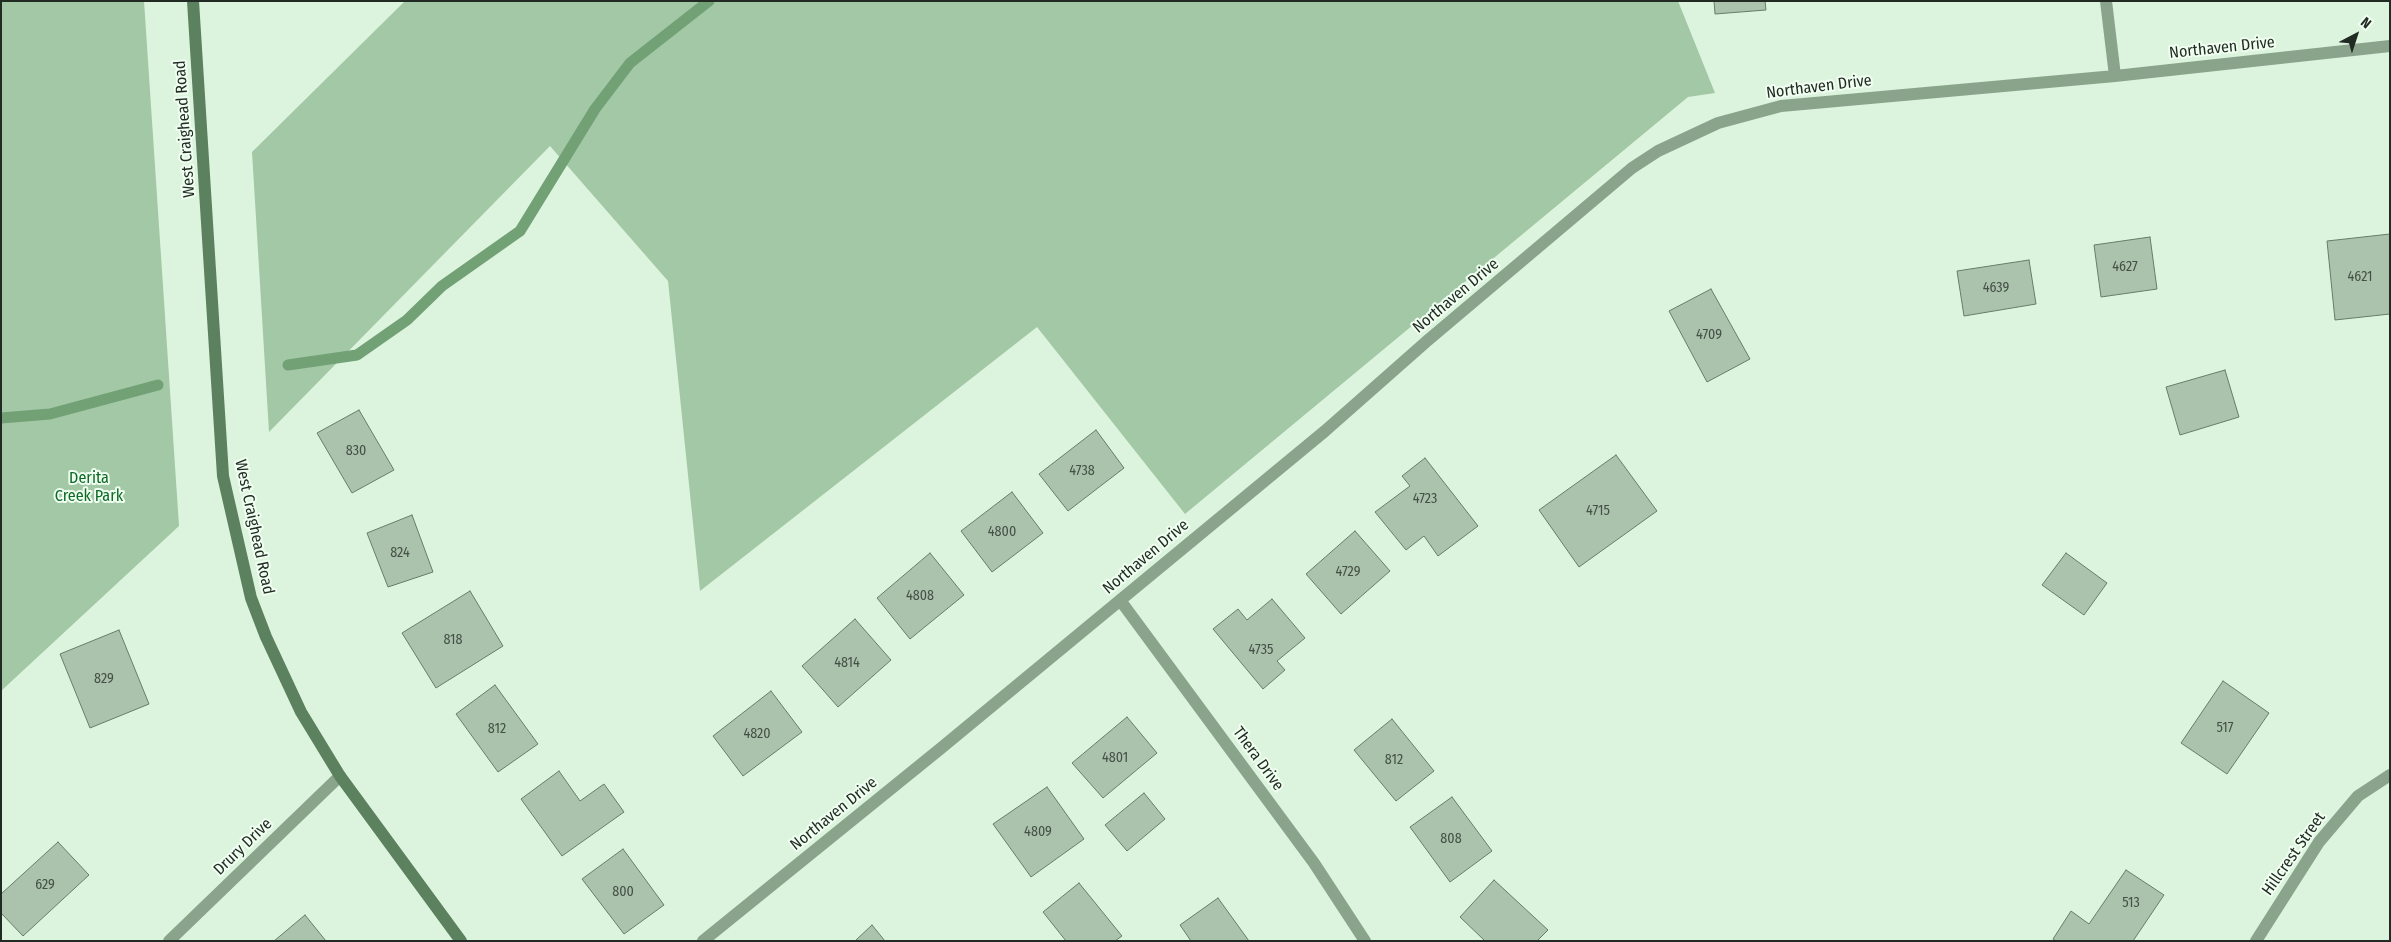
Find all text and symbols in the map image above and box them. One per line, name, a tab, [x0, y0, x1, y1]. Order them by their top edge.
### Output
north arrow	[2331, 10, 2381, 60]
text: N	[2357, 14, 2375, 32]
street label: Northaven Drive	[2168, 33, 2276, 63]
street label: West Craighead Road	[171, 60, 199, 198]
street label: Northaven Drive	[1765, 71, 1873, 103]
street label: Northaven Drive	[1409, 255, 1503, 337]
house number: 4627	[2112, 259, 2138, 275]
house number: 4621	[2348, 269, 2372, 285]
house number: 4639	[1983, 280, 2009, 296]
house number: 4709	[1696, 327, 1722, 343]
house number: 830	[346, 443, 366, 459]
street label: West Craighead Road	[230, 458, 278, 596]
house number: 4738	[1069, 463, 1095, 479]
park label: Derita Creek Park	[55, 469, 123, 507]
house number: 4723	[1413, 491, 1437, 507]
house number: 4715	[1586, 503, 1610, 519]
street label: Northaven Drive	[1099, 516, 1193, 598]
house number: 4800	[988, 524, 1016, 540]
house number: 824	[390, 545, 410, 561]
house number: 4729	[1336, 564, 1360, 580]
house number: 4808	[906, 588, 934, 604]
house number: 818	[443, 632, 463, 648]
house number: 4735	[1249, 642, 1273, 658]
house number: 4814	[834, 655, 860, 671]
house number: 829	[94, 671, 114, 687]
house number: 517	[2217, 720, 2233, 736]
house number: 812	[488, 721, 506, 737]
street label: Thera Drive	[1228, 723, 1288, 795]
house number: 4820	[743, 726, 771, 742]
house number: 4801	[1102, 750, 1128, 766]
house number: 812	[1385, 752, 1403, 768]
street label: Northaven Drive	[787, 773, 881, 855]
street label: Hillcrest Street	[2258, 809, 2330, 899]
street label: Drury Drive	[210, 815, 276, 879]
house number: 4809	[1024, 824, 1052, 840]
house number: 808	[1440, 831, 1462, 847]
house number: 629	[35, 877, 55, 893]
house number: 800	[612, 884, 634, 900]
house number: 513	[2122, 895, 2140, 911]

